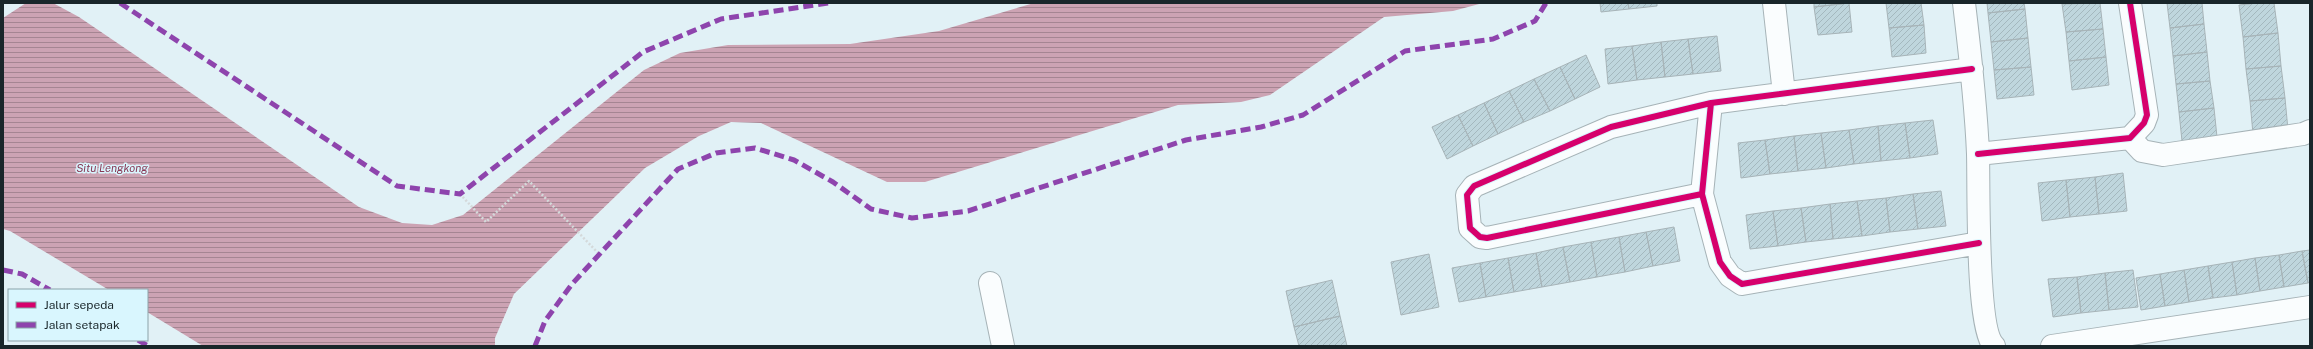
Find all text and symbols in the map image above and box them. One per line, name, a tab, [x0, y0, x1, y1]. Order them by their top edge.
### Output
water label: Situ Lengkong	[76, 162, 148, 174]
legend	[8, 289, 148, 341]
text: Jalur sepeda	[44, 298, 114, 312]
text: Jalan setapak	[44, 318, 120, 332]

